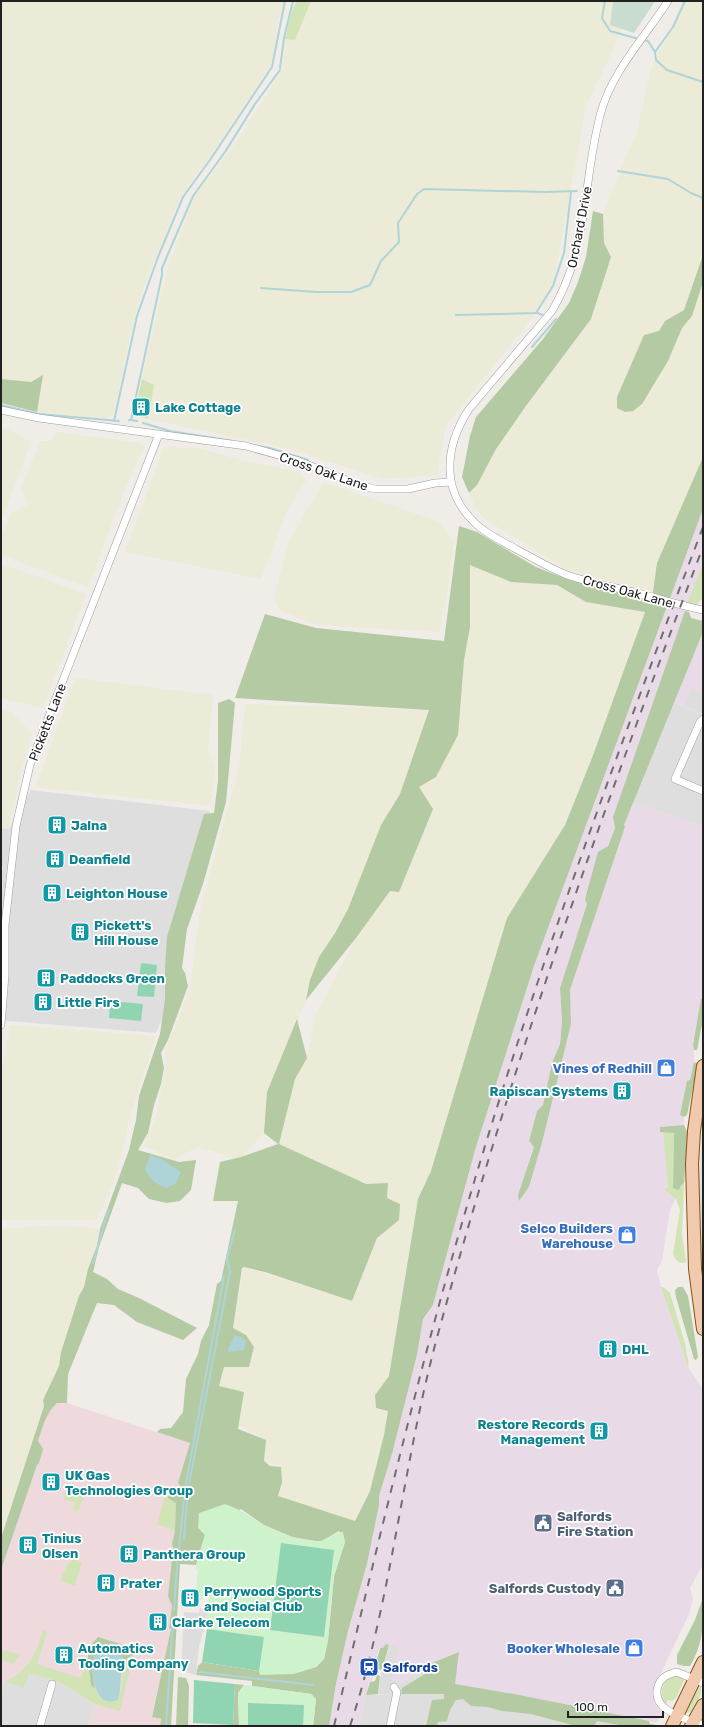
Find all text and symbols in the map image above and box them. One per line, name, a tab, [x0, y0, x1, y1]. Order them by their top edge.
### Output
street label: Orchard Drive	[564, 185, 595, 269]
building icon: Lake Cottage	[130, 396, 152, 418]
place label: Lake Cottage	[155, 400, 241, 415]
street label: Cross Oak Lane	[278, 449, 370, 494]
street label: Cross Oak Lane	[581, 572, 675, 611]
street label: Picketts Lane	[26, 681, 69, 763]
building icon: Jalna	[46, 814, 68, 836]
place label: Jalna	[71, 818, 107, 833]
building icon: Deanfield	[44, 848, 66, 870]
place label: Deanfield	[69, 852, 130, 867]
building icon: Leighton House	[41, 882, 63, 904]
place label: Leighton House	[66, 886, 168, 901]
place label: Pickett's Hill House	[94, 918, 159, 948]
building icon: Pickett's Hill House	[69, 921, 91, 943]
building icon: Paddocks Green	[35, 967, 57, 989]
place label: Paddocks Green	[60, 971, 165, 986]
building icon: Little Firs	[32, 991, 54, 1013]
place label: Little Firs	[57, 995, 120, 1010]
shop icon: Vines of Redhill	[655, 1057, 677, 1079]
place label: Vines of Redhill	[553, 1061, 652, 1076]
building icon: Rapiscan Systems	[611, 1080, 633, 1102]
place label: Rapiscan Systems	[490, 1084, 608, 1099]
place label: Selco Builders Warehouse	[521, 1221, 613, 1251]
shop icon: Selco Builders Warehouse	[616, 1224, 638, 1246]
building icon: DHL	[597, 1338, 619, 1360]
place label: DHL	[622, 1342, 649, 1357]
place label: Restore Records Management	[477, 1417, 585, 1447]
building icon: Restore Records Management	[588, 1420, 610, 1442]
place label: UK Gas Technologies Group	[65, 1468, 193, 1498]
building icon: UK Gas Technologies Group	[40, 1471, 62, 1493]
place label: Salfords Fire Station	[557, 1509, 633, 1539]
public building icon: Salfords Fire Station	[532, 1512, 554, 1534]
place label: Tinius Olsen	[42, 1531, 81, 1561]
building icon: Tinius Olsen	[17, 1534, 39, 1556]
building icon: Panthera Group	[118, 1543, 140, 1565]
place label: Panthera Group	[143, 1547, 246, 1562]
building icon: Prater	[95, 1572, 117, 1594]
place label: Prater	[120, 1576, 162, 1591]
public building icon: Salfords Custody	[604, 1577, 626, 1599]
place label: Salfords Custody	[489, 1581, 601, 1596]
place label: Perrywood Sports and Social Club	[204, 1584, 321, 1614]
building icon: Perrywood Sports and Social Club	[179, 1587, 201, 1609]
building icon: Clarke Telecom	[147, 1611, 169, 1633]
place label: Clarke Telecom	[172, 1615, 270, 1630]
shop icon: Booker Wholesale	[623, 1637, 645, 1659]
place label: Automatics Tooling Company	[78, 1641, 189, 1671]
place label: Booker Wholesale	[507, 1641, 620, 1656]
building icon: Automatics Tooling Company	[53, 1644, 75, 1666]
station icon: Salfords	[358, 1656, 380, 1678]
place label: Salfords	[383, 1660, 438, 1675]
scale bar	[568, 1693, 663, 1719]
text: 100 m	[574, 1700, 608, 1714]

